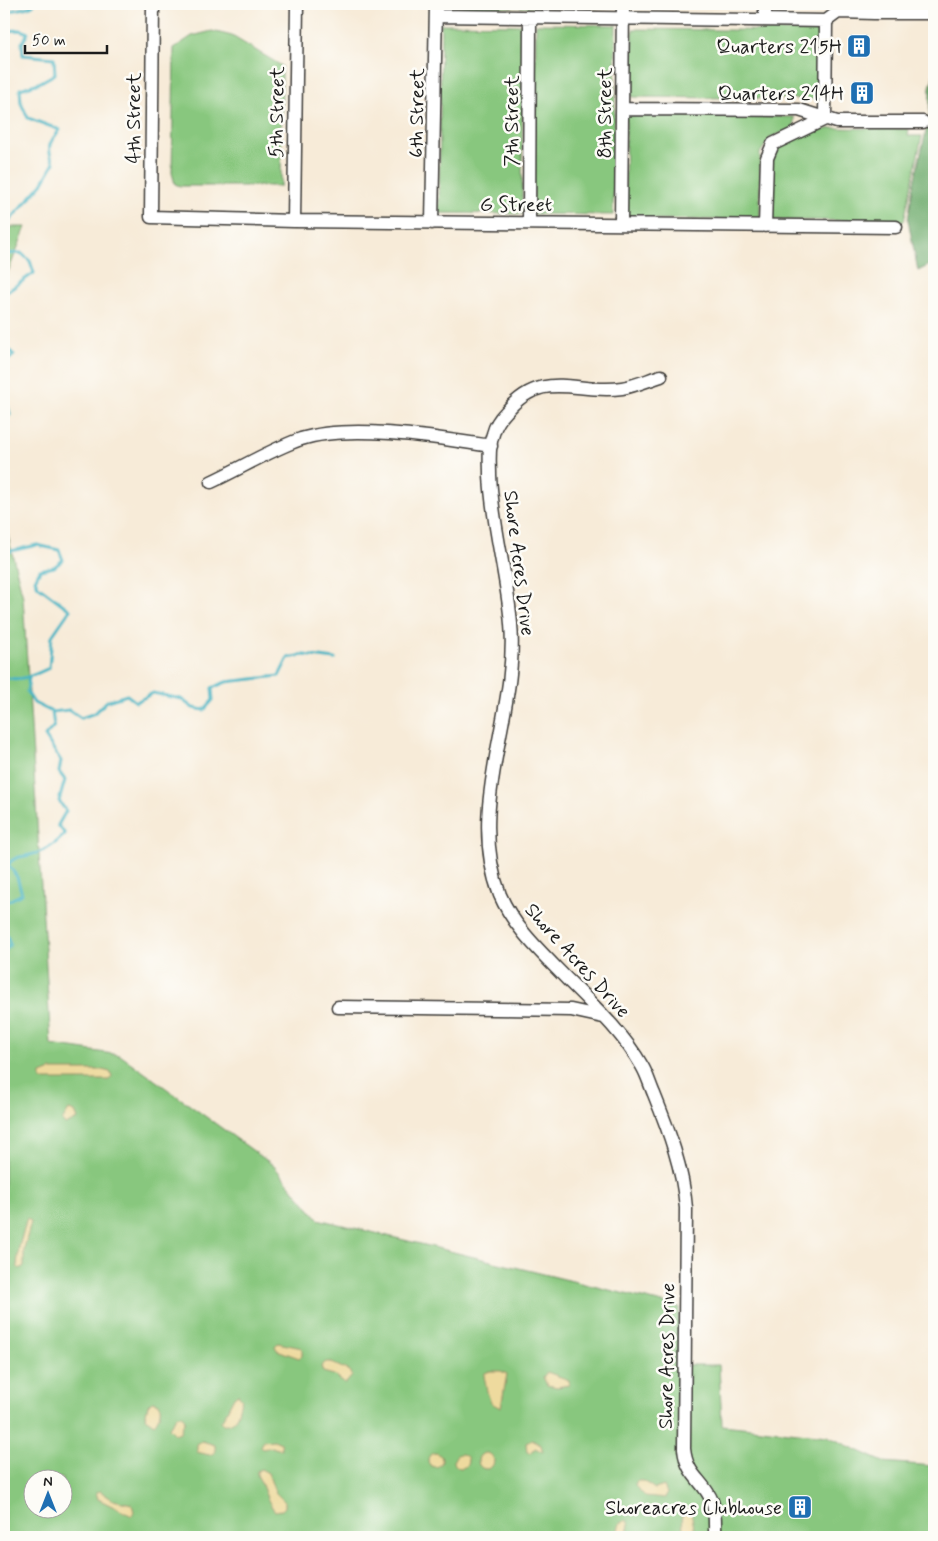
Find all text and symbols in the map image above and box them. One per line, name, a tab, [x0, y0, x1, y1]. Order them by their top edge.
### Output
scale bar	[25, 22, 108, 54]
text: 50 m	[32, 31, 66, 51]
building icon: Quarters 215H	[846, 33, 872, 59]
place label: Quarters 215H	[716, 34, 842, 61]
street label: 5th Street	[263, 66, 292, 158]
street label: 8th Street	[592, 67, 619, 158]
street label: 6th Street	[403, 68, 432, 158]
street label: 4th Street	[121, 72, 148, 164]
street label: 7th Street	[499, 75, 526, 167]
building icon: Quarters 214H	[849, 80, 875, 106]
place label: Quarters 214H	[718, 81, 844, 108]
street label: G Street	[480, 192, 552, 219]
street label: Shore Acres Drive	[496, 489, 541, 637]
street label: Shore Acres Drive	[518, 898, 636, 1024]
street label: Shore Acres Drive	[653, 1283, 682, 1429]
north arrow	[22, 1468, 72, 1518]
text: N	[43, 1473, 53, 1491]
building icon: Shoreacres Clubhouse	[787, 1494, 813, 1520]
place label: Shoreacres Clubhouse	[605, 1495, 782, 1522]

